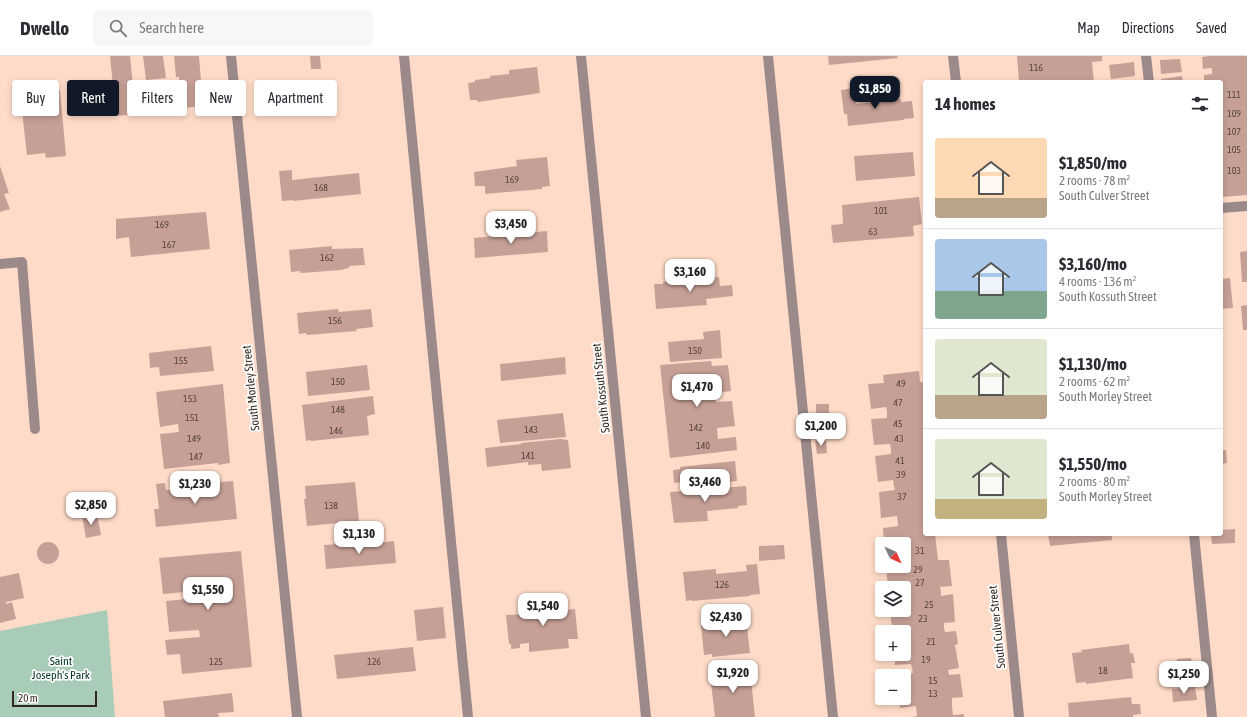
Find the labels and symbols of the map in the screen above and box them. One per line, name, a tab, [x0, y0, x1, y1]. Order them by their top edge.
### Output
house number: 116	[1029, 62, 1043, 73]
pin: $1,850	[842, 76, 908, 110]
house number: 111	[1227, 89, 1241, 100]
house number: 109	[1227, 108, 1241, 119]
house number: 107	[1227, 126, 1241, 137]
house number: 105	[1227, 144, 1241, 155]
house number: 103	[1227, 165, 1241, 176]
house number: 169	[505, 174, 519, 185]
house number: 168	[314, 182, 328, 193]
house number: 101	[874, 205, 888, 216]
pin: $3,450	[478, 211, 544, 245]
house number: 169	[155, 219, 169, 230]
house number: 63	[868, 226, 878, 237]
house number: 167	[162, 239, 176, 250]
house number: 162	[320, 252, 334, 263]
pin: $3,160	[657, 259, 723, 293]
house number: 156	[328, 315, 342, 326]
street label: South Kossuth Street	[589, 342, 613, 434]
street label: South Morley Street	[239, 344, 262, 431]
house number: 150	[688, 345, 702, 356]
house number: 155	[174, 355, 188, 366]
pin: $1,470	[664, 374, 730, 408]
house number: 150	[331, 376, 345, 387]
house number: 49	[896, 378, 906, 389]
house number: 153	[183, 393, 197, 404]
house number: 47	[893, 397, 903, 408]
house number: 148	[331, 404, 345, 415]
house number: 151	[185, 412, 199, 423]
pin: $1,200	[788, 413, 854, 447]
house number: 45	[893, 418, 903, 429]
house number: 142	[689, 422, 703, 433]
house number: 143	[524, 424, 538, 435]
house number: 146	[329, 425, 343, 436]
house number: 149	[187, 433, 201, 444]
house number: 43	[894, 433, 904, 444]
house number: 140	[696, 440, 710, 451]
house number: 141	[521, 450, 535, 461]
house number: 147	[189, 451, 203, 462]
house number: 41	[895, 455, 905, 466]
pin: $3,460	[672, 469, 738, 503]
house number: 39	[896, 469, 906, 480]
pin: $1,230	[162, 471, 228, 505]
house number: 37	[897, 491, 907, 502]
pin: $2,850	[58, 492, 124, 526]
house number: 138	[324, 500, 338, 511]
pin: $1,130	[326, 521, 392, 555]
north arrow	[875, 537, 911, 573]
house number: 31	[915, 545, 925, 556]
house number: 29	[913, 564, 923, 575]
pin: $1,550	[175, 577, 241, 611]
house number: 27	[915, 577, 925, 588]
house number: 126	[715, 579, 729, 590]
street label: South Culver Street	[986, 584, 1008, 669]
pin: $1,540	[510, 593, 576, 627]
house number: 25	[924, 599, 934, 610]
pin: $2,430	[693, 604, 759, 638]
house number: 23	[918, 613, 928, 624]
house number: 21	[926, 636, 936, 647]
park label: Saint Joseph's Park	[32, 654, 91, 682]
house number: 19	[921, 654, 931, 665]
house number: 125	[209, 656, 223, 667]
house number: 126	[367, 656, 381, 667]
pin: $1,920	[700, 660, 766, 694]
pin: $1,250	[1151, 661, 1217, 695]
house number: 18	[1098, 665, 1108, 676]
house number: 15	[928, 675, 938, 686]
house number: 13	[928, 688, 938, 699]
scale bar	[12, 689, 97, 708]

